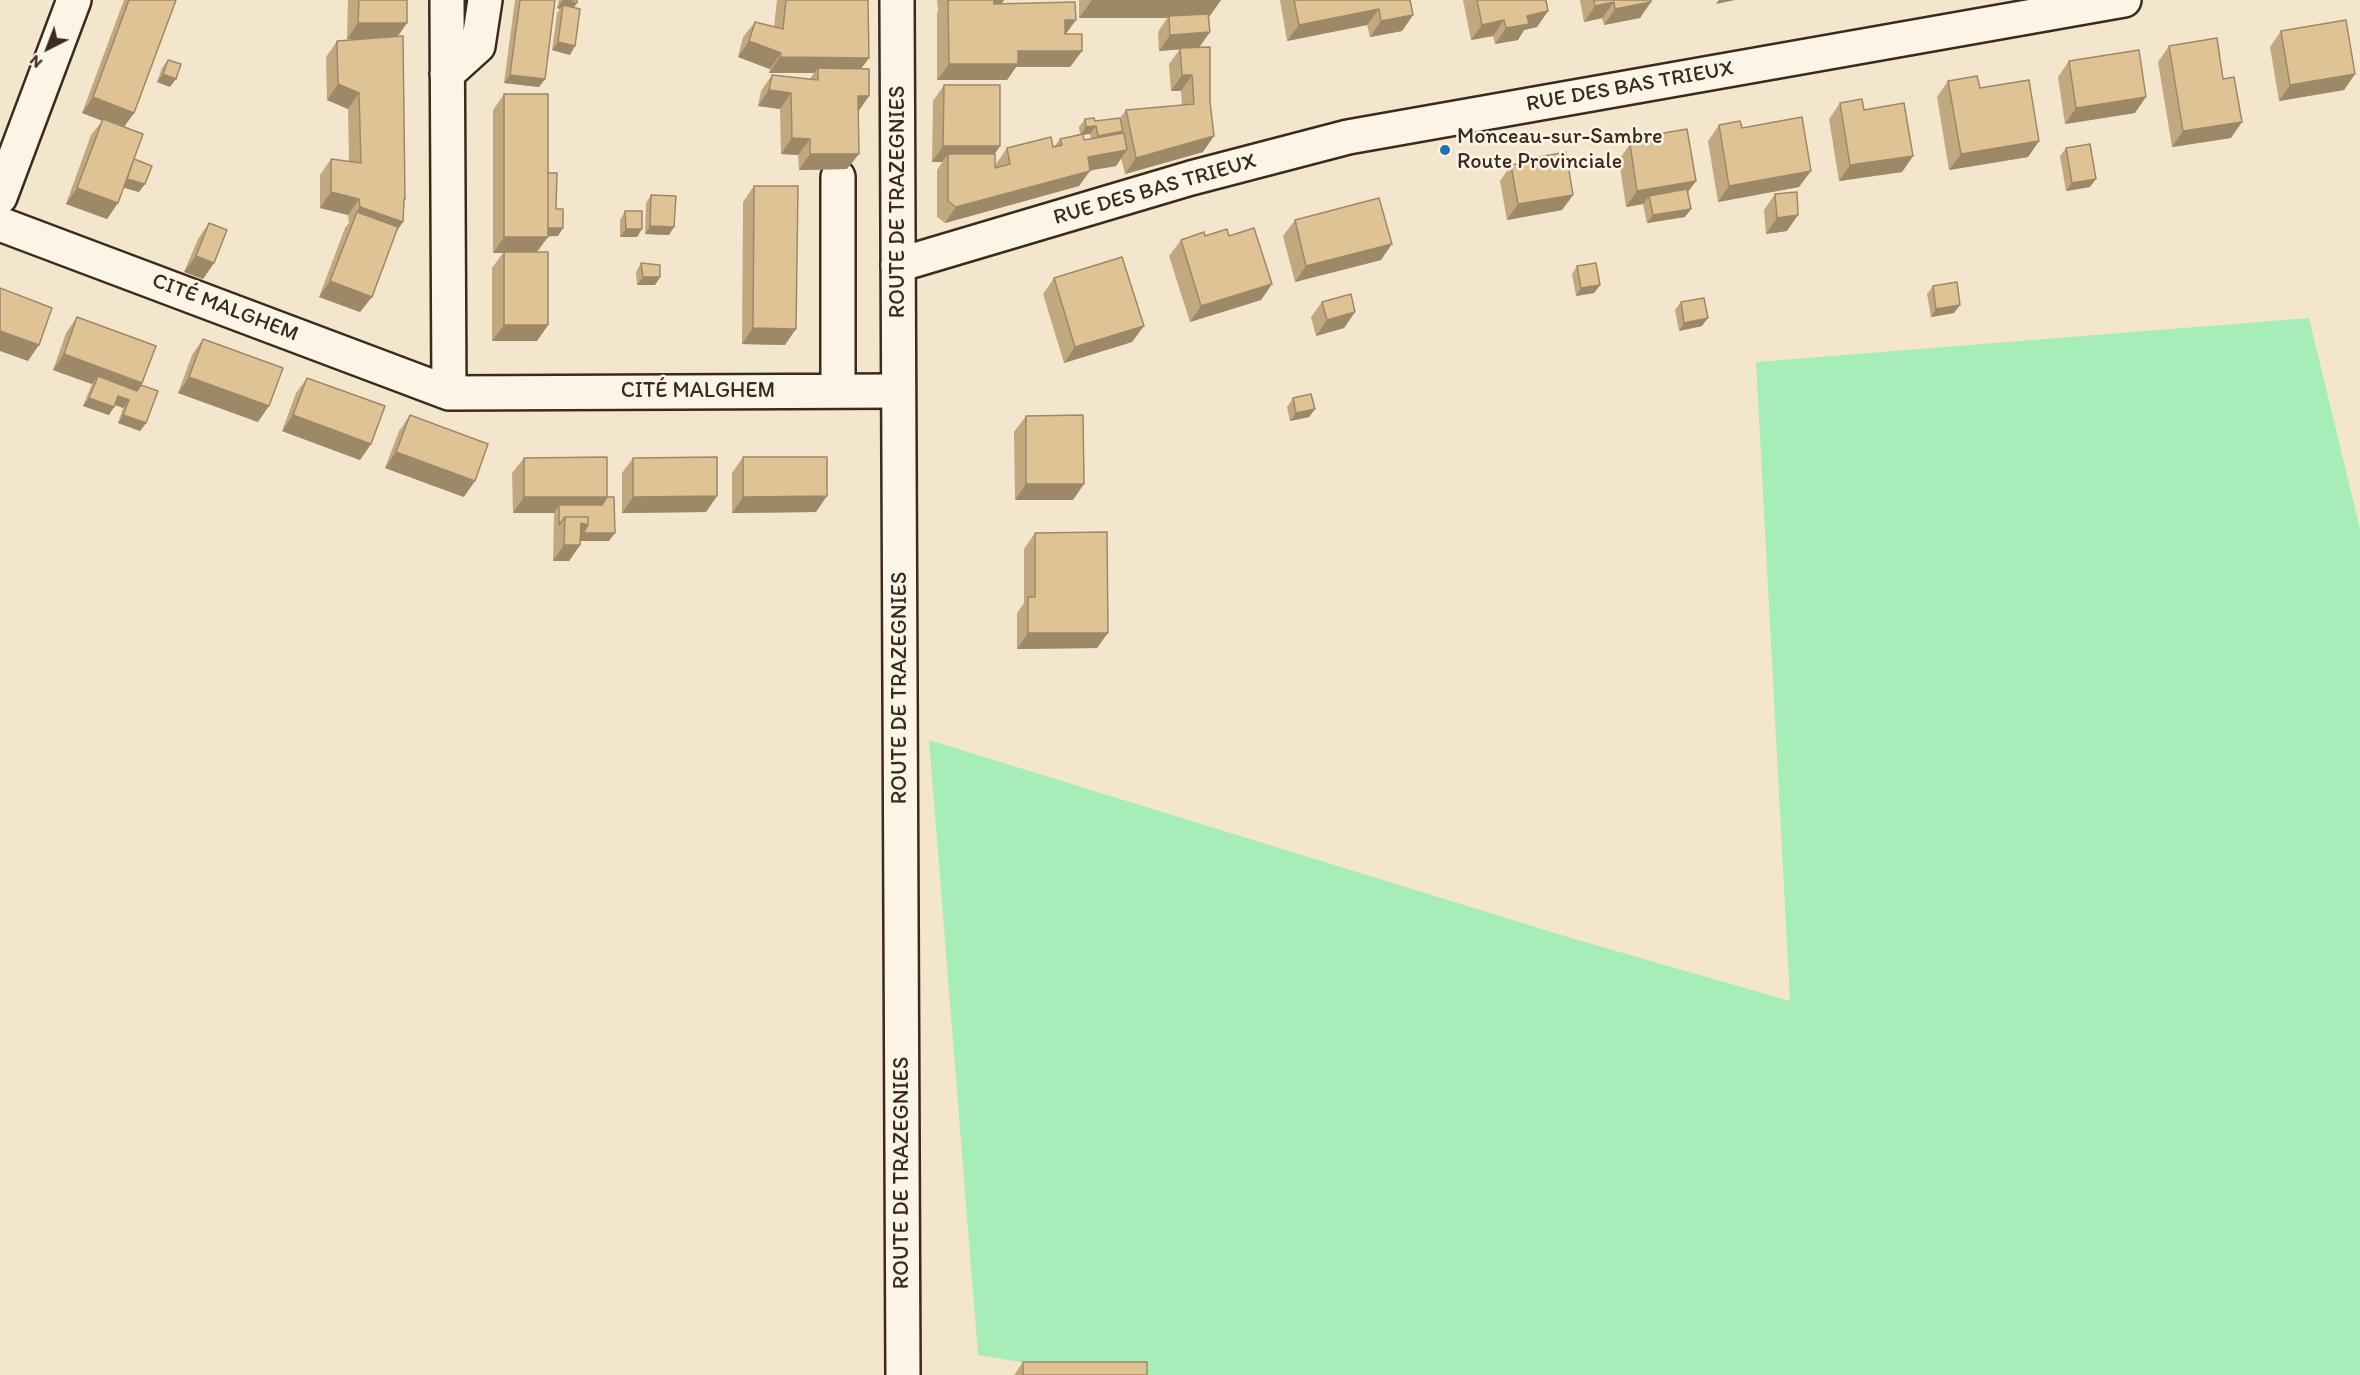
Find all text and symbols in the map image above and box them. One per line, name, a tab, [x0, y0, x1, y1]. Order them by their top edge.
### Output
north arrow	[18, 18, 78, 78]
text: N	[25, 51, 46, 72]
street label: RUE DES BAS TRIEUX	[1524, 56, 1736, 118]
street label: ROUTE DE TRAZEGNIES	[885, 86, 911, 318]
place label: Monceau-sur-Sambre Route Provinciale	[1457, 124, 1663, 176]
marker: Monceau-sur-Sambre Route Provinciale	[1438, 143, 1452, 157]
street label: RUE DES BAS TRIEUX	[1050, 148, 1260, 232]
street label: CITÉ MALGHEM	[148, 268, 302, 348]
street label: CITÉ MALGHEM	[621, 378, 775, 404]
street label: ROUTE DE TRAZEGNIES	[887, 572, 913, 804]
street label: ROUTE DE TRAZEGNIES	[889, 1057, 915, 1289]

